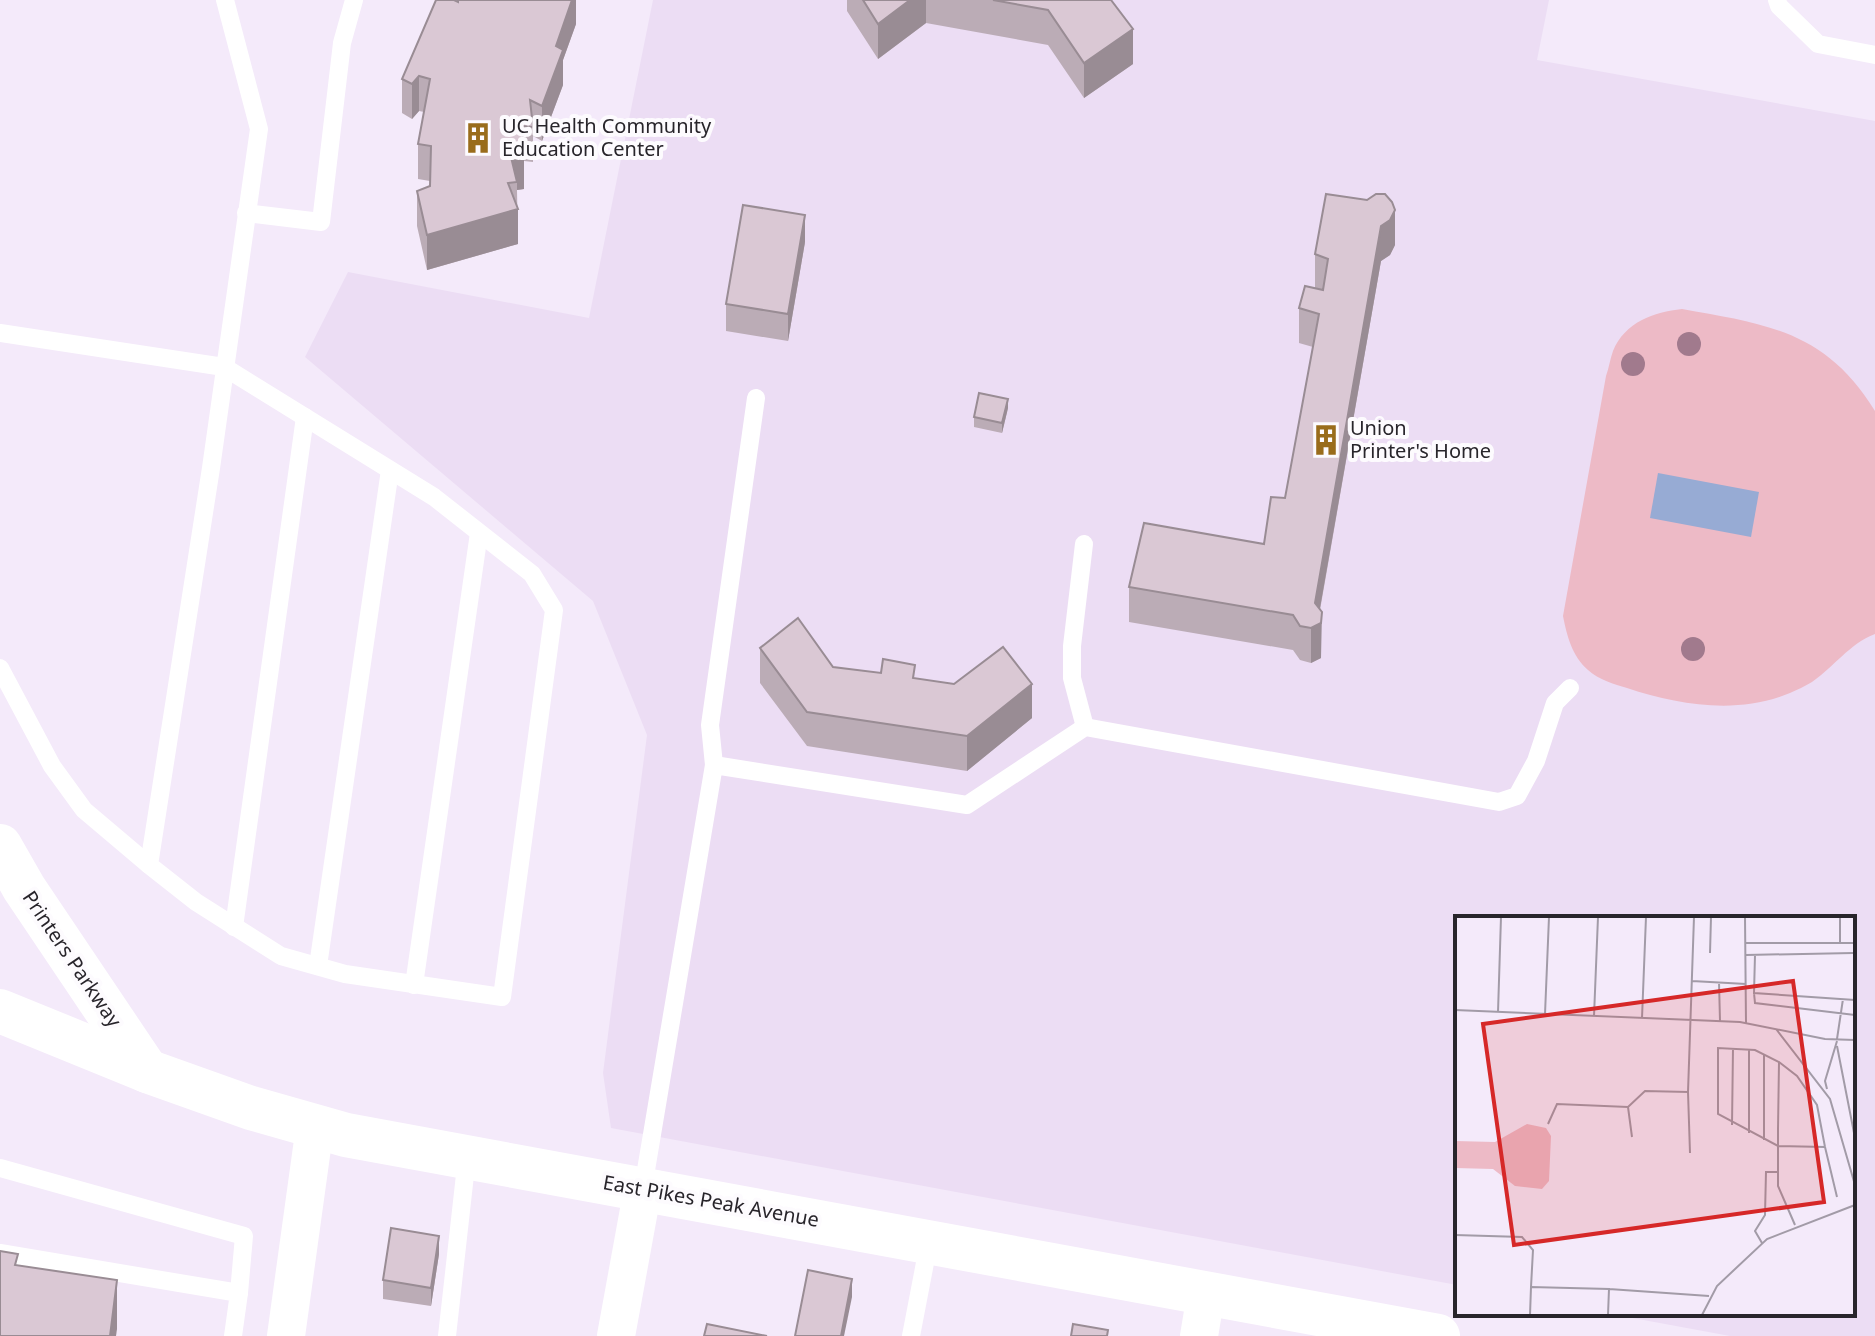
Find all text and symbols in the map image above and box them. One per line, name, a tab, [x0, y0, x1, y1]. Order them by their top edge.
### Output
place label: UC Health Community Education Center	[502, 112, 712, 162]
building icon: UC Health Community Education Center	[461, 121, 495, 155]
place label: Union Printer's Home	[1350, 414, 1491, 464]
building icon: Union Printer's Home	[1309, 423, 1343, 457]
street label: Printers Parkway	[17, 885, 128, 1033]
inset map	[1455, 916, 1855, 1316]
street label: East Pikes Peak Avenue	[601, 1168, 821, 1233]

